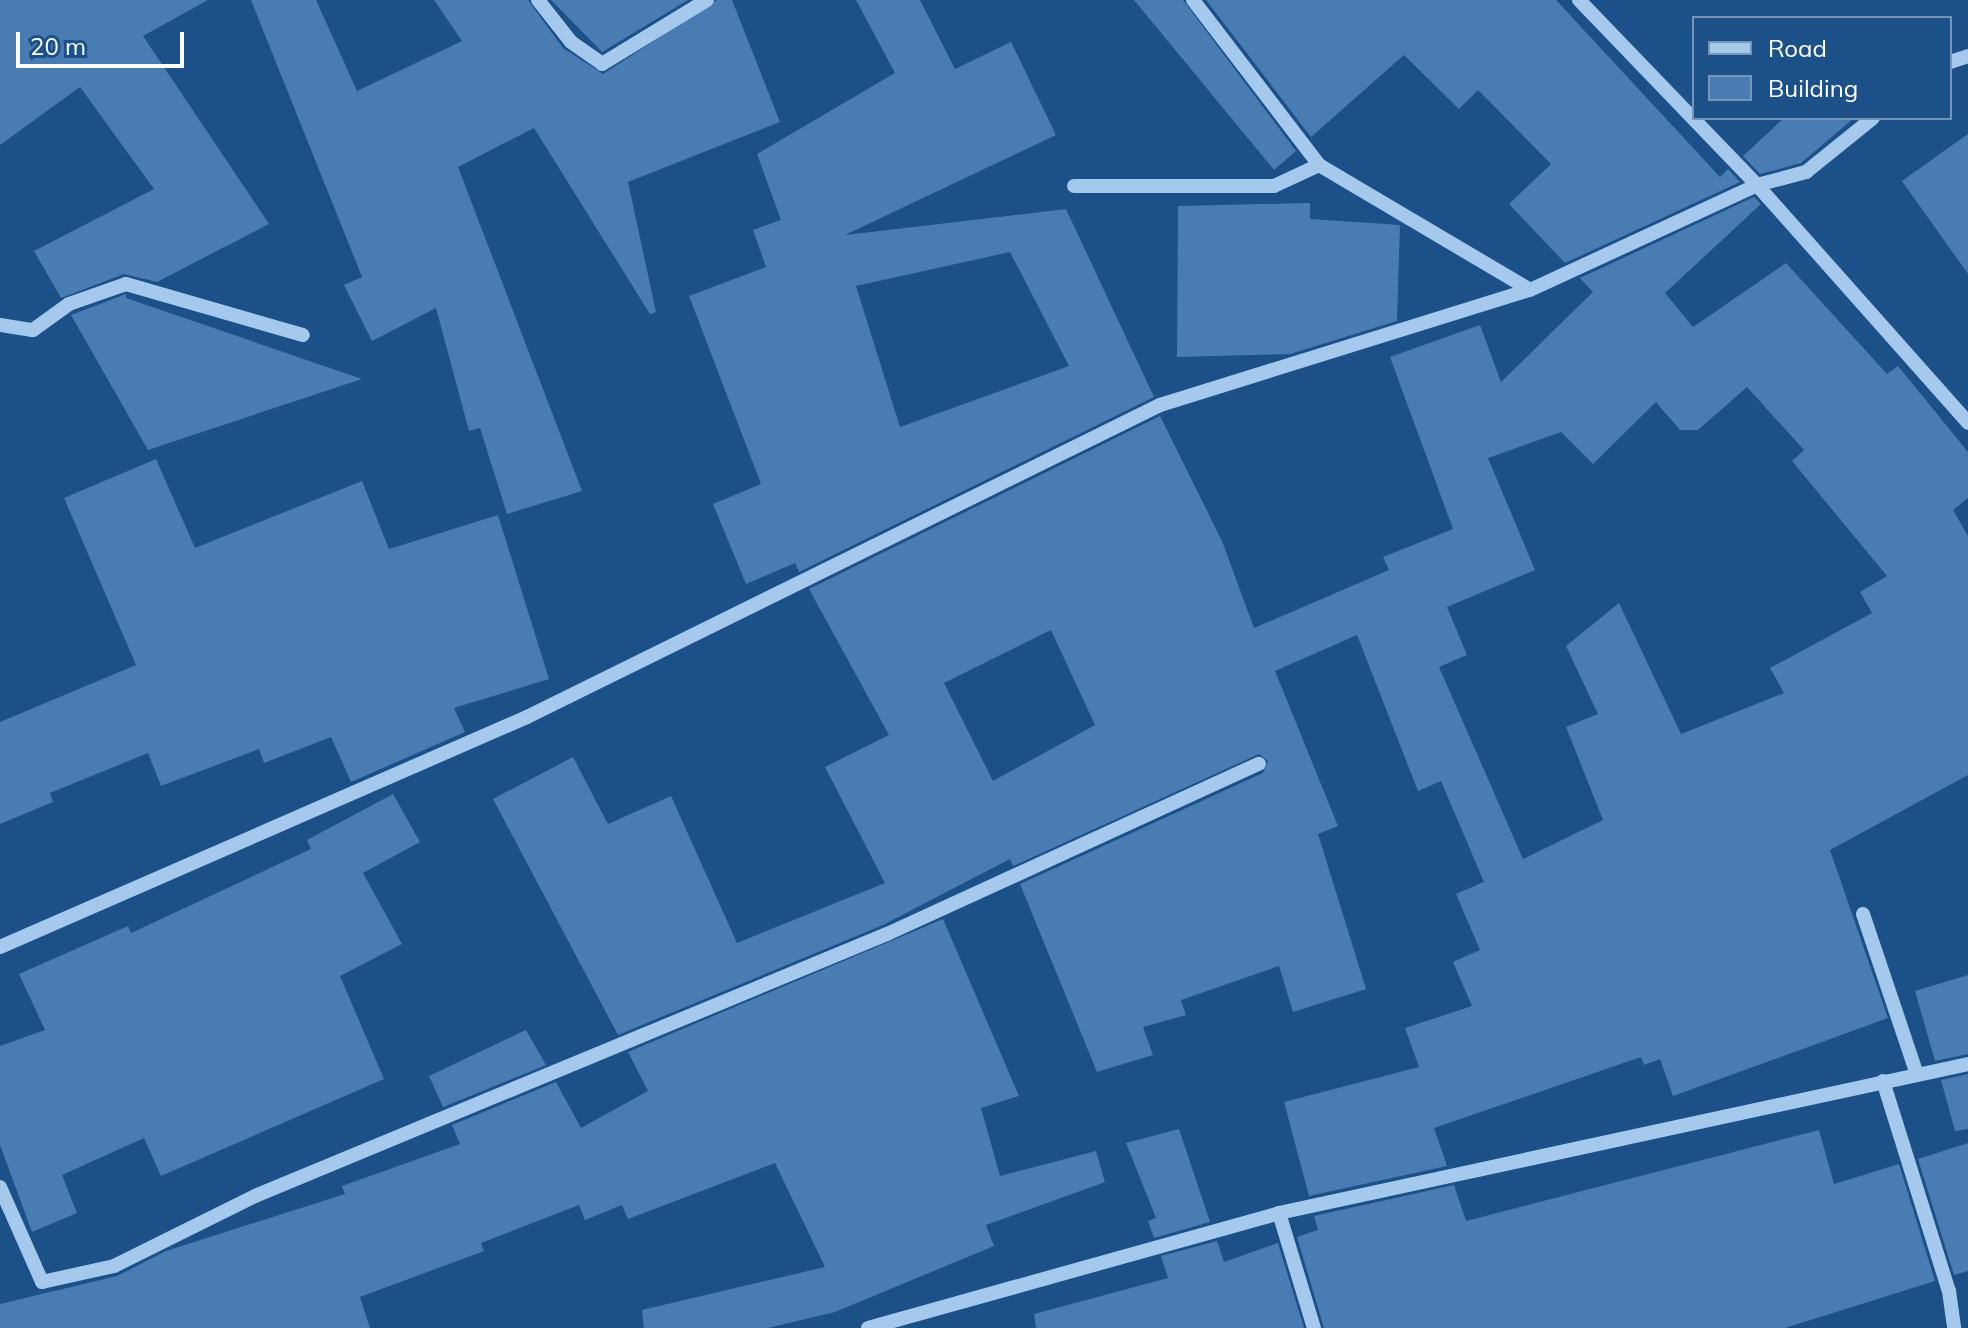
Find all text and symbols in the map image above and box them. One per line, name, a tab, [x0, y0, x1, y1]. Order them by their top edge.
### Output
scale bar	[20, 16, 188, 66]
legend	[1692, 16, 1952, 120]
text: 20 m	[30, 31, 86, 61]
text: Road	[1768, 33, 1827, 63]
text: Building	[1768, 73, 1858, 103]

